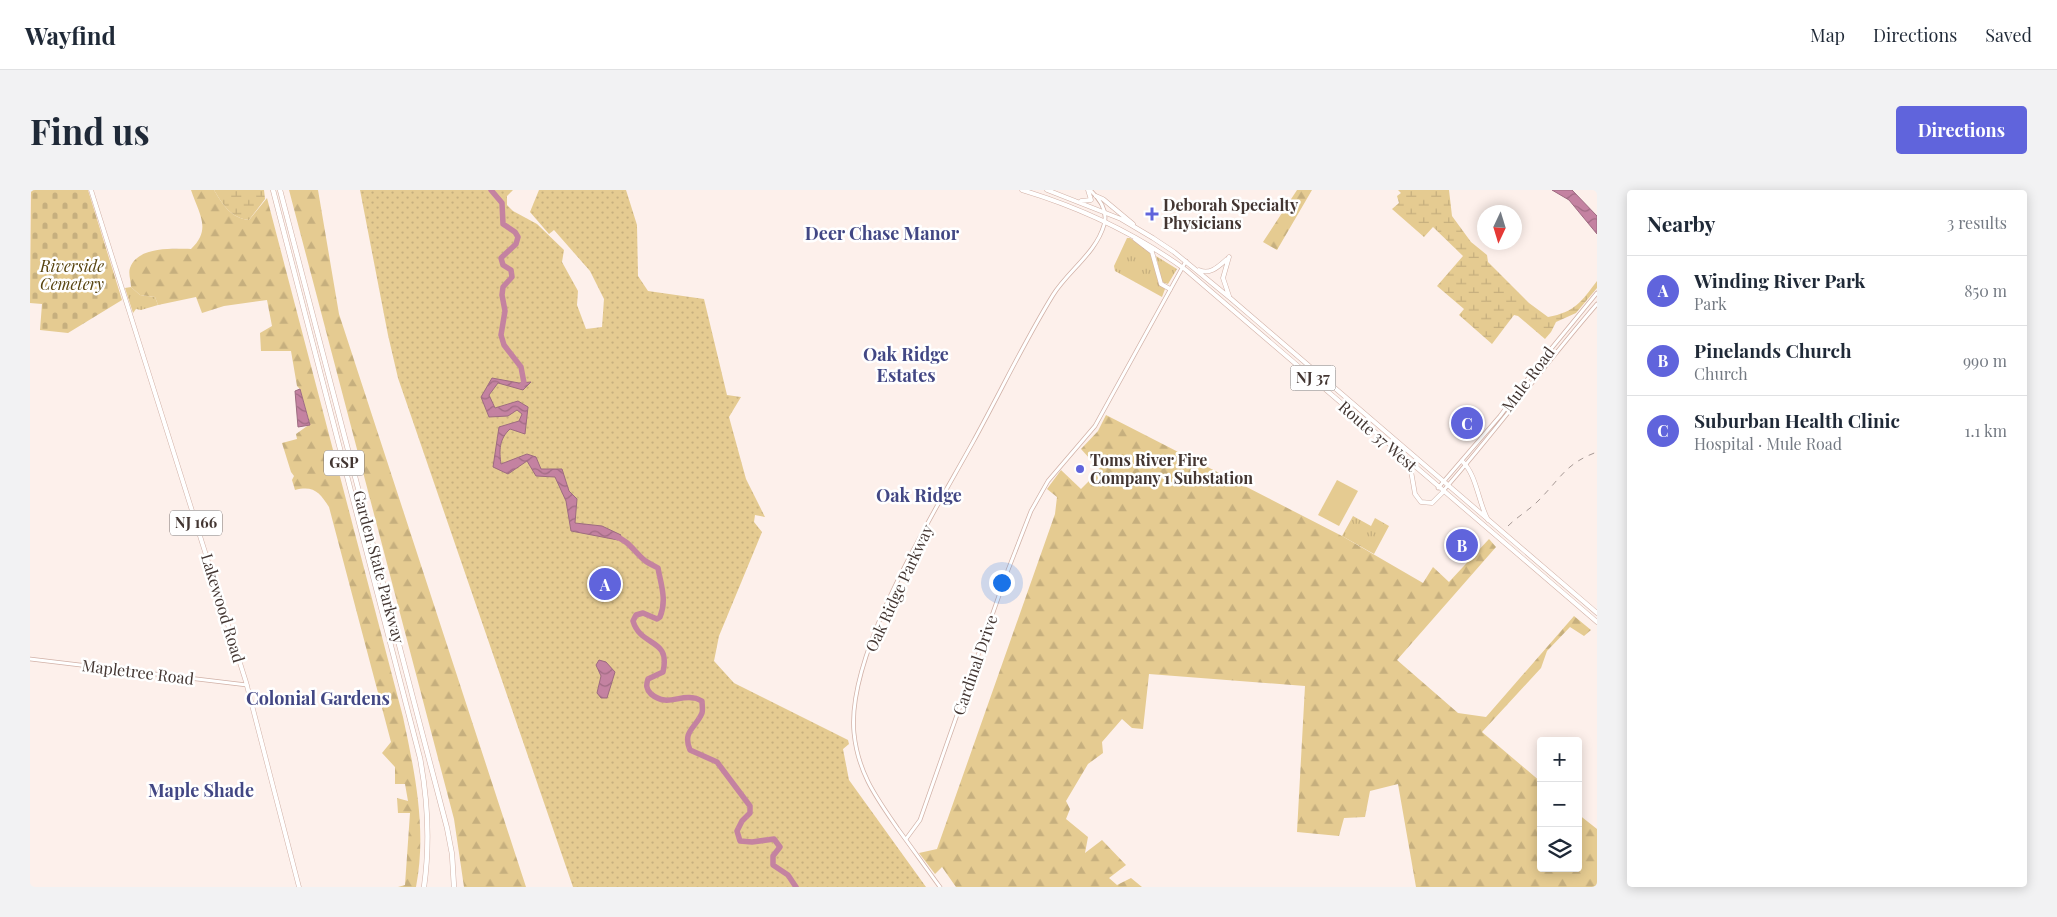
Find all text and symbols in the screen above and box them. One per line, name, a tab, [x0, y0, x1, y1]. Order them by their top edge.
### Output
text: Wayfind	[25, 19, 116, 51]
text: Map	[1810, 23, 1845, 47]
text: Directions	[1873, 23, 1957, 47]
text: Saved	[1985, 23, 2032, 47]
button: Directions	[1896, 106, 2027, 154]
text: Find us	[30, 107, 150, 154]
place label: Deborah Specialty Physicians	[1163, 194, 1299, 233]
north arrow	[1477, 205, 1522, 250]
marker: Deborah Specialty Physicians	[1145, 207, 1159, 221]
text: Nearby	[1647, 209, 1716, 237]
text: 3 results	[1947, 212, 2007, 233]
district label: Deer Chase Manor	[805, 221, 960, 245]
park label: Riverside Cemetery	[39, 255, 104, 294]
text: Winding River Park	[1694, 267, 1865, 293]
text: A	[1658, 280, 1668, 301]
text: 850 m	[1964, 280, 2007, 301]
text: Park	[1694, 293, 1727, 314]
text: Pinelands Church	[1694, 337, 1851, 363]
district label: Oak Ridge Estates	[863, 342, 949, 387]
street label: Mule Road	[1496, 342, 1559, 415]
text: B	[1658, 350, 1668, 371]
text: 990 m	[1963, 350, 2007, 371]
text: Church	[1694, 363, 1748, 384]
road number: NJ 37	[1290, 366, 1336, 390]
street label: Route 37 West	[1335, 396, 1422, 476]
pin: C	[1451, 404, 1483, 442]
text: Suburban Health Clinic	[1694, 407, 1900, 433]
text: C	[1657, 420, 1669, 441]
text: 1.1 km	[1965, 420, 2007, 441]
text: Hospital · Mule Road	[1694, 433, 1842, 454]
place label: Toms River Fire Company 1 Substation	[1090, 449, 1253, 488]
road number: GSP	[324, 450, 364, 476]
marker: Toms River Fire Company 1 Substation	[1074, 463, 1086, 475]
district label: Oak Ridge	[876, 483, 962, 507]
street label: Garden State Parkway	[349, 488, 410, 646]
road number: NJ 166	[170, 510, 222, 536]
street label: Oak Ridge Parkway	[860, 521, 937, 655]
pin: B	[1446, 526, 1478, 564]
street label: Lakewood Road	[197, 551, 250, 665]
pin: A	[589, 565, 621, 603]
your location	[989, 570, 1015, 596]
street label: Cardinal Drive	[948, 612, 1002, 718]
street label: Mapletree Road	[81, 654, 195, 689]
district label: Colonial Gardens	[246, 686, 390, 710]
map controls	[1537, 737, 1582, 872]
button: +	[1537, 737, 1582, 782]
district label: Maple Shade	[148, 778, 254, 802]
button: −	[1537, 782, 1582, 827]
button: layers	[1537, 827, 1582, 872]

